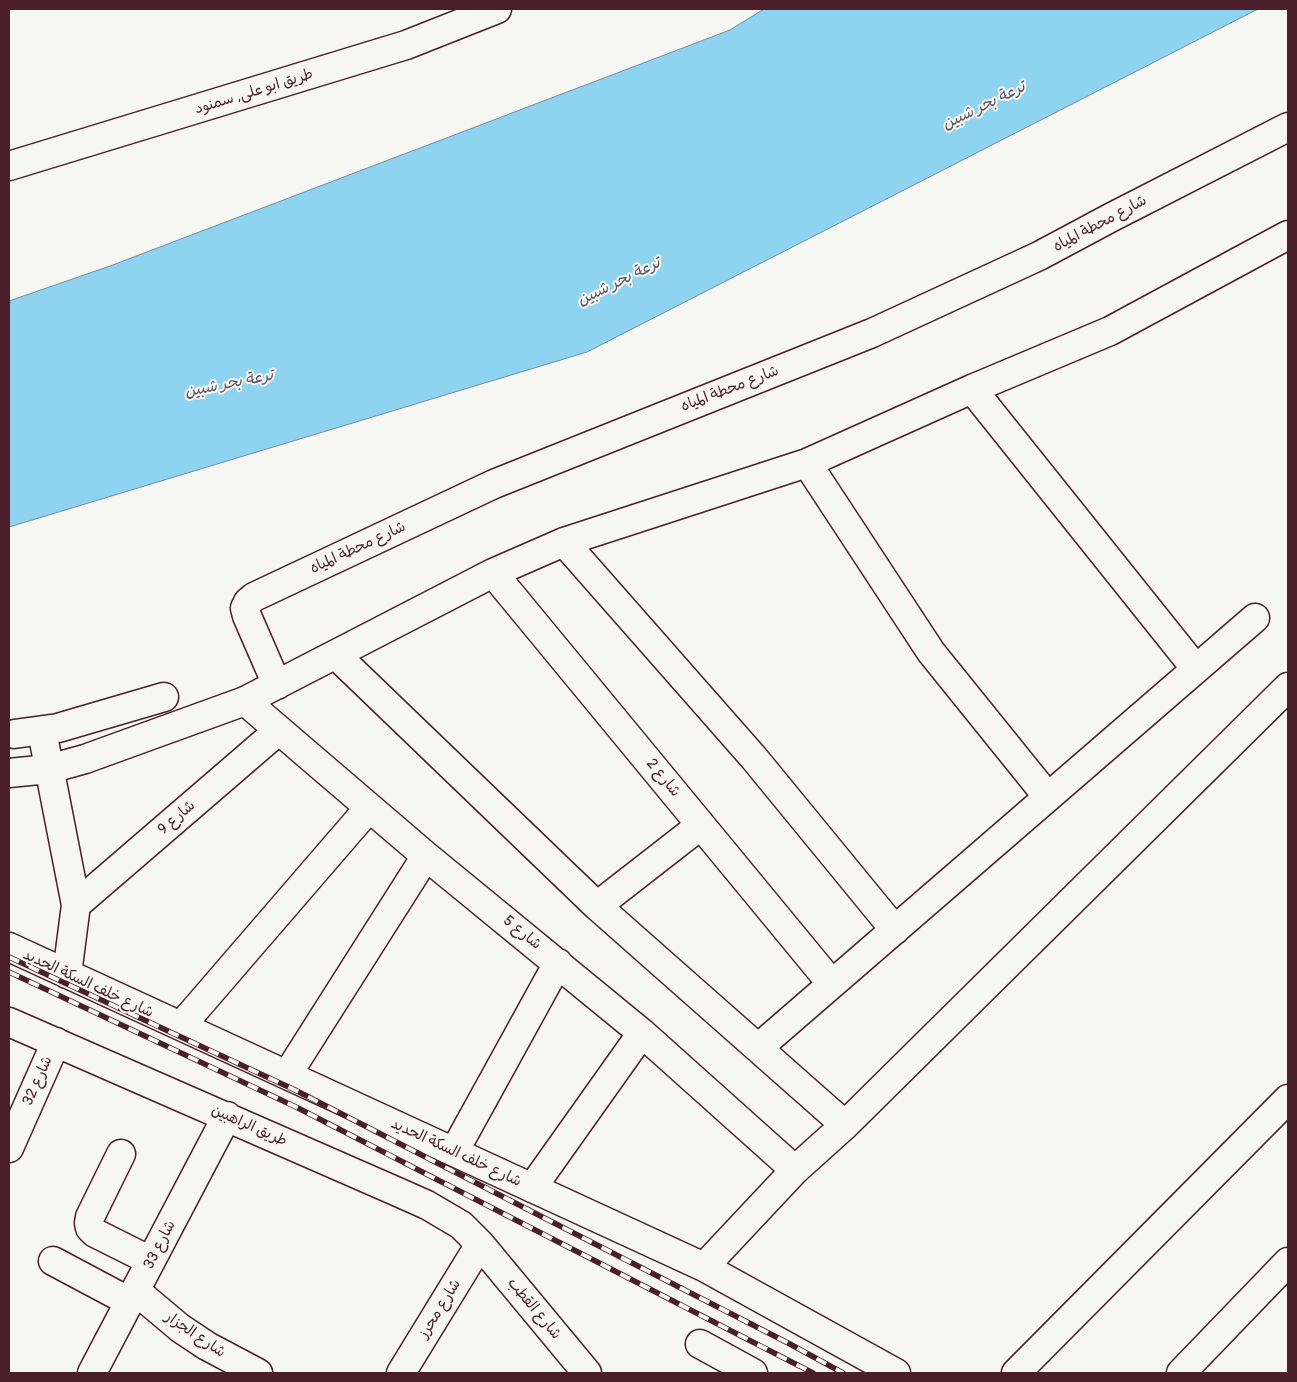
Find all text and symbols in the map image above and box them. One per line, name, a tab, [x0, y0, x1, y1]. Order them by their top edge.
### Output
street label: طريق ابو على, سمنود	[192, 65, 316, 119]
water label: ترعة بحر شبين	[939, 78, 1029, 134]
street label: شارع محطة المياه	[1050, 192, 1150, 256]
water label: ترعة بحر شبين	[574, 254, 664, 310]
street label: شارع محطة المياه	[679, 362, 781, 416]
water label: ترعة بحر شبين	[183, 366, 275, 402]
street label: شارع محطة المياه	[307, 518, 409, 578]
street label: شارع 2	[642, 755, 684, 801]
street label: شارع 9	[155, 797, 199, 839]
street label: شارع 5	[499, 912, 545, 954]
street label: شارع خلف السكة الحديد	[20, 946, 156, 1022]
street label: شارع 32	[19, 1053, 57, 1109]
street label: طريق الراهبين	[208, 1101, 290, 1151]
street label: شارع خلف السكة الحديد	[388, 1115, 524, 1191]
street label: شارع 33	[140, 1218, 180, 1272]
street label: شارع القطب	[503, 1275, 565, 1343]
street label: شارع محرز	[415, 1276, 465, 1342]
street label: شارع الجزار	[161, 1308, 229, 1362]

